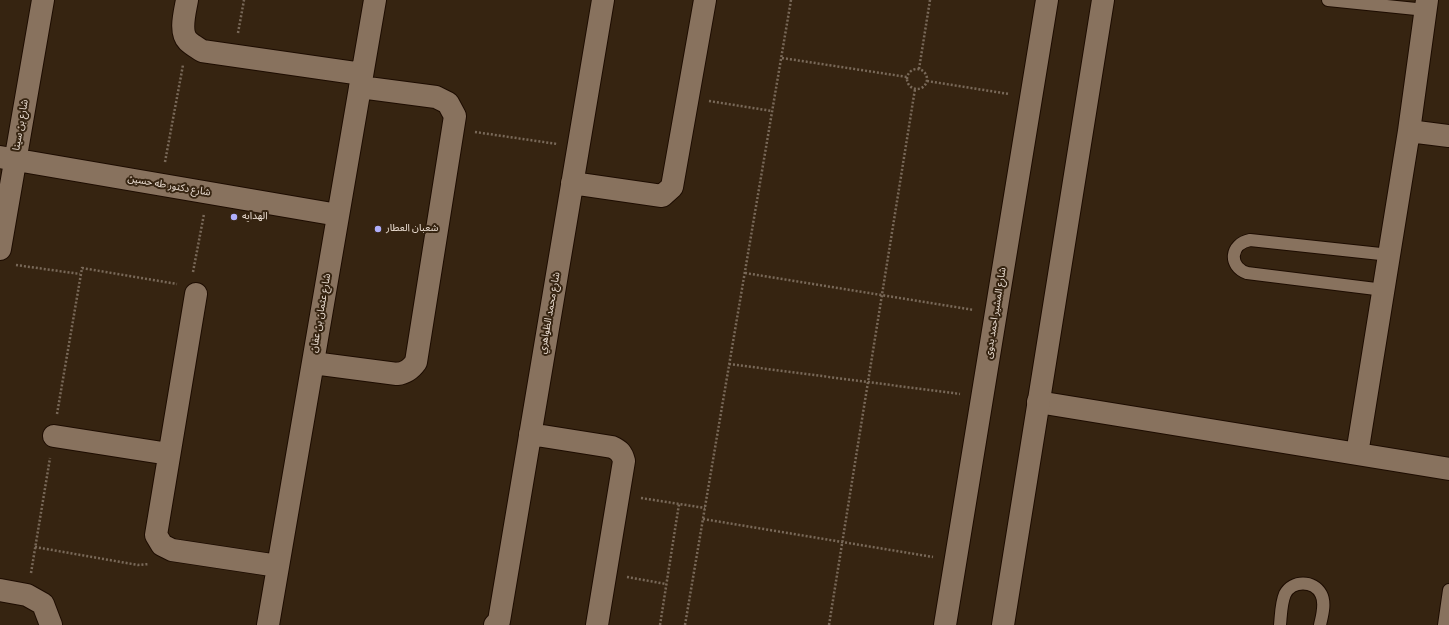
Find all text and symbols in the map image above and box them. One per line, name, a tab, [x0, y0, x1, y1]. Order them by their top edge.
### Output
street label: شارع بن سينا	[11, 98, 31, 152]
street label: شارع دكتور طه حسين	[127, 173, 211, 199]
place label: الهدايه	[242, 211, 268, 223]
marker: الهدايه	[229, 212, 239, 222]
place label: شعبان العطار	[386, 223, 438, 235]
marker: شعبان العطار	[373, 224, 383, 234]
street label: شارع المشير احمد بدوى	[983, 266, 1009, 360]
street label: شارع محمد الظواهري	[537, 271, 563, 355]
street label: شارع عثمان بن عفان	[308, 273, 334, 353]

